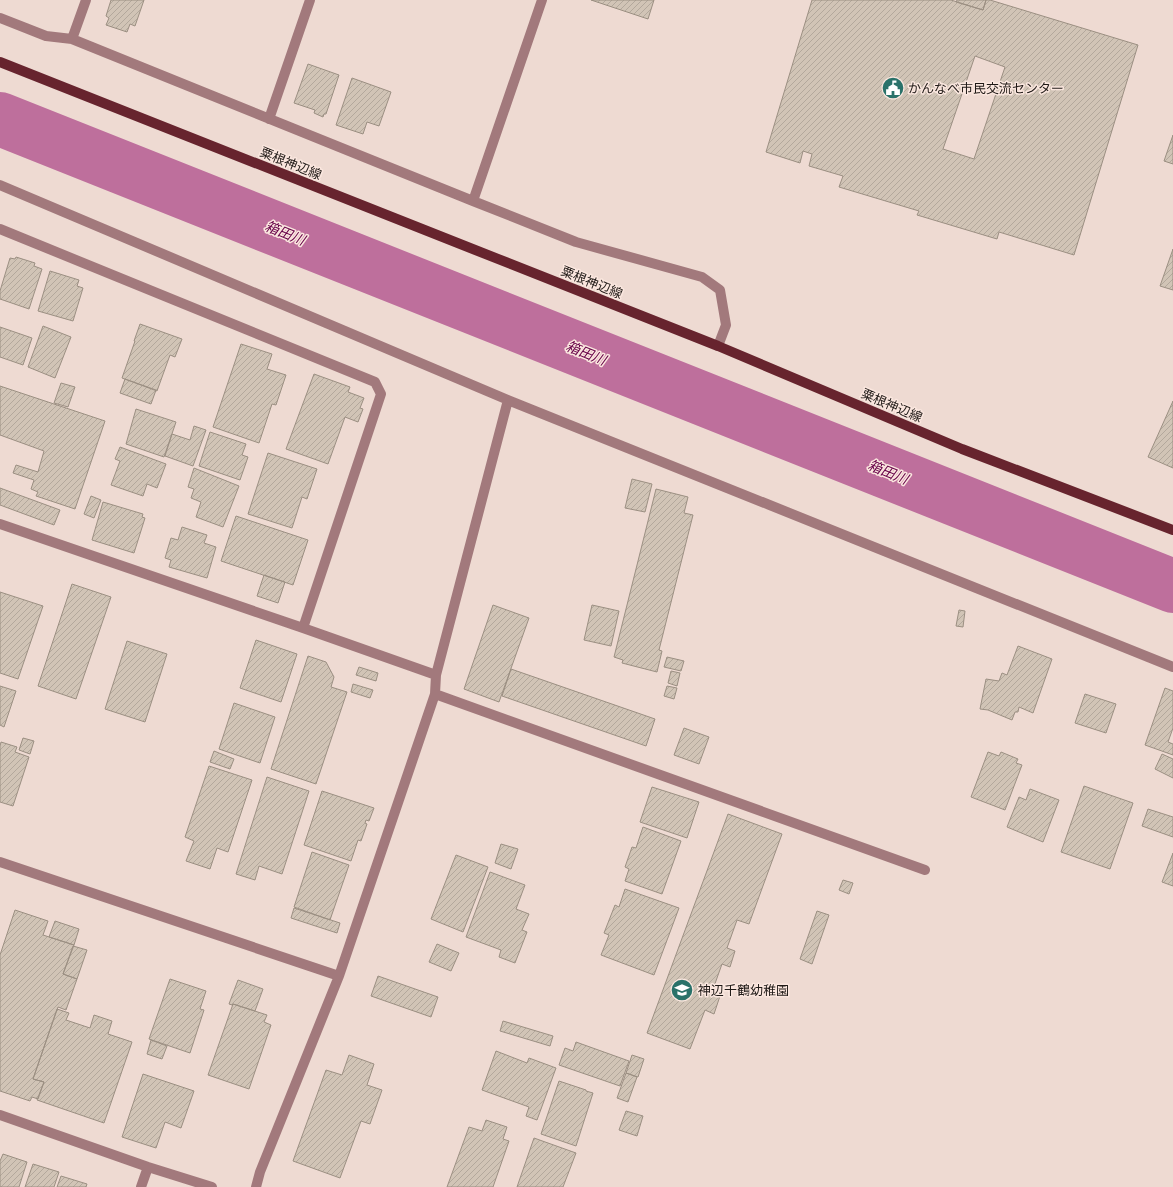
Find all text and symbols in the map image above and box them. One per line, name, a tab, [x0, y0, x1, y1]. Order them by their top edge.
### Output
public building icon: かんなべ市民交流センター	[880, 75, 906, 101]
place label: かんなべ市民交流センター	[908, 80, 1064, 97]
street label: 粟根神辺線	[257, 143, 324, 184]
water label: 箱田川	[262, 217, 310, 250]
street label: 粟根神辺線	[558, 262, 625, 303]
water label: 箱田川	[563, 337, 611, 370]
street label: 粟根神辺線	[859, 385, 925, 426]
water label: 箱田川	[865, 456, 913, 489]
school or university icon: 神辺千鶴幼稚園	[669, 977, 695, 1003]
place label: 神辺千鶴幼稚園	[698, 982, 789, 999]

